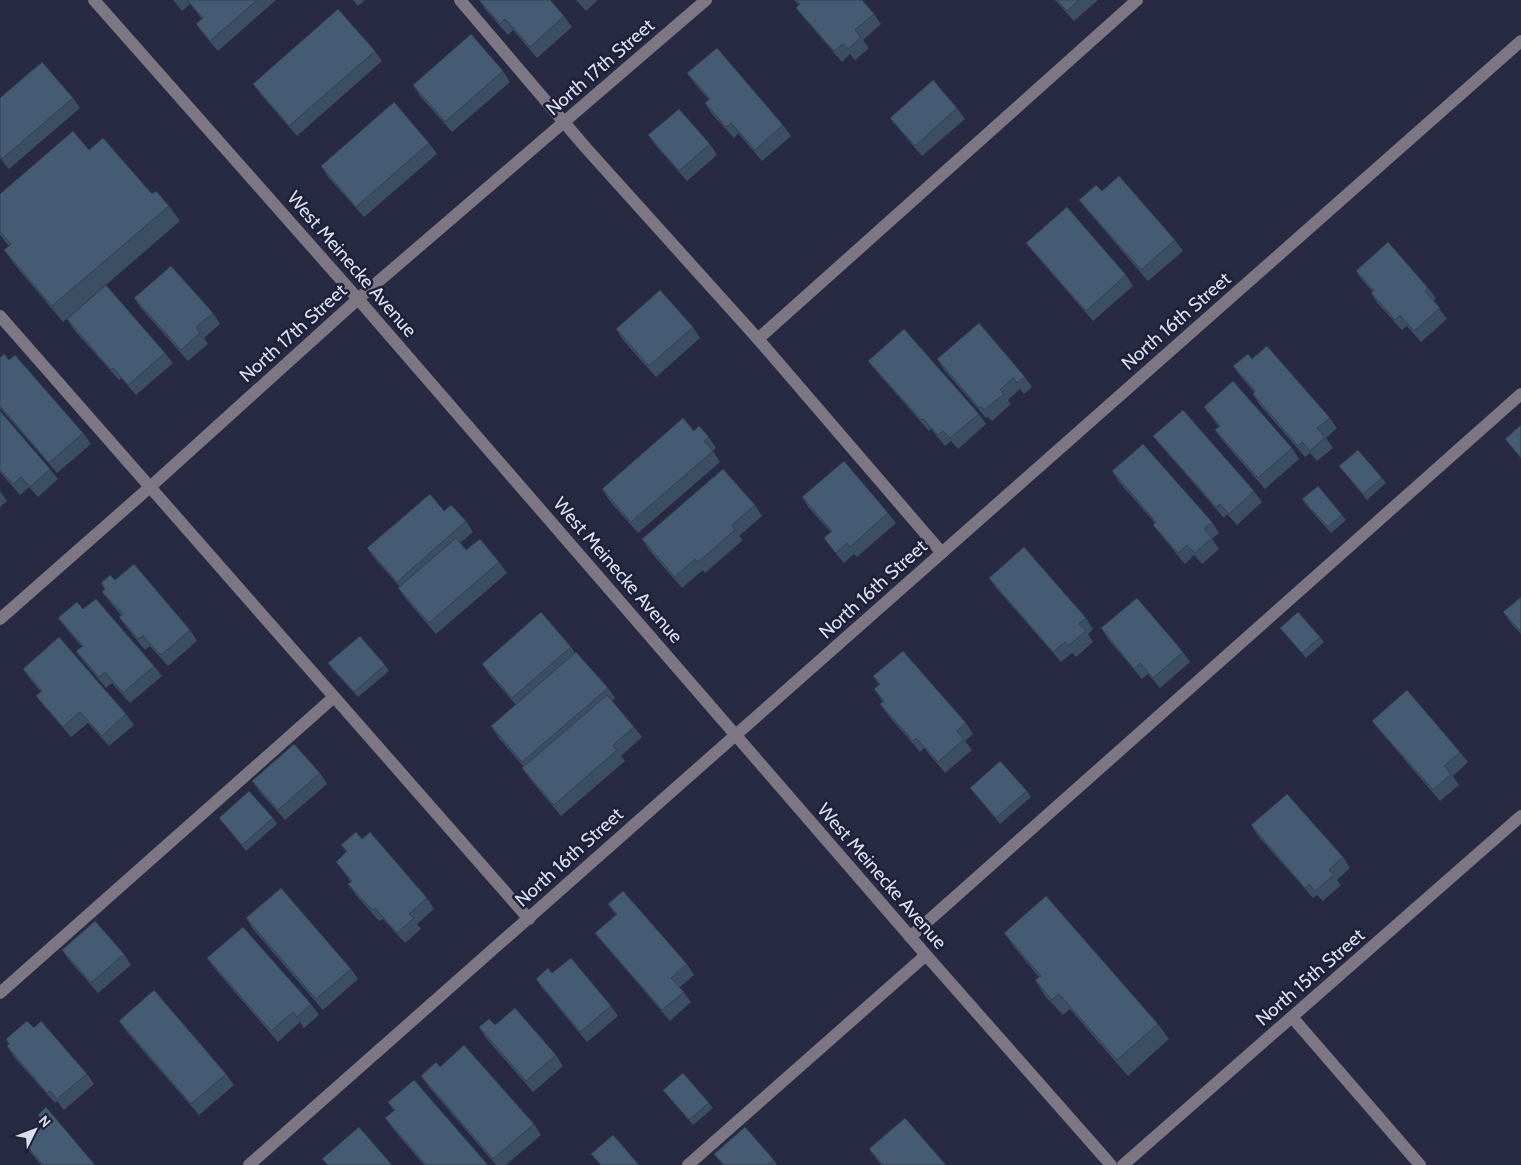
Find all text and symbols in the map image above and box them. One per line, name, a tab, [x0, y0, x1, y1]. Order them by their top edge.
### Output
street label: North 17th Street	[541, 13, 659, 120]
street label: West Meinecke Avenue	[282, 186, 422, 342]
street label: North 16th Street	[1117, 267, 1236, 375]
street label: North 17th Street	[235, 279, 352, 387]
street label: West Meinecke Avenue	[548, 492, 688, 648]
street label: North 16th Street	[814, 534, 932, 643]
street label: West Meinecke Avenue	[812, 798, 952, 954]
street label: North 16th Street	[510, 802, 628, 911]
street label: North 15th Street	[1251, 923, 1370, 1031]
north arrow	[10, 1105, 60, 1155]
text: N	[35, 1112, 55, 1131]

